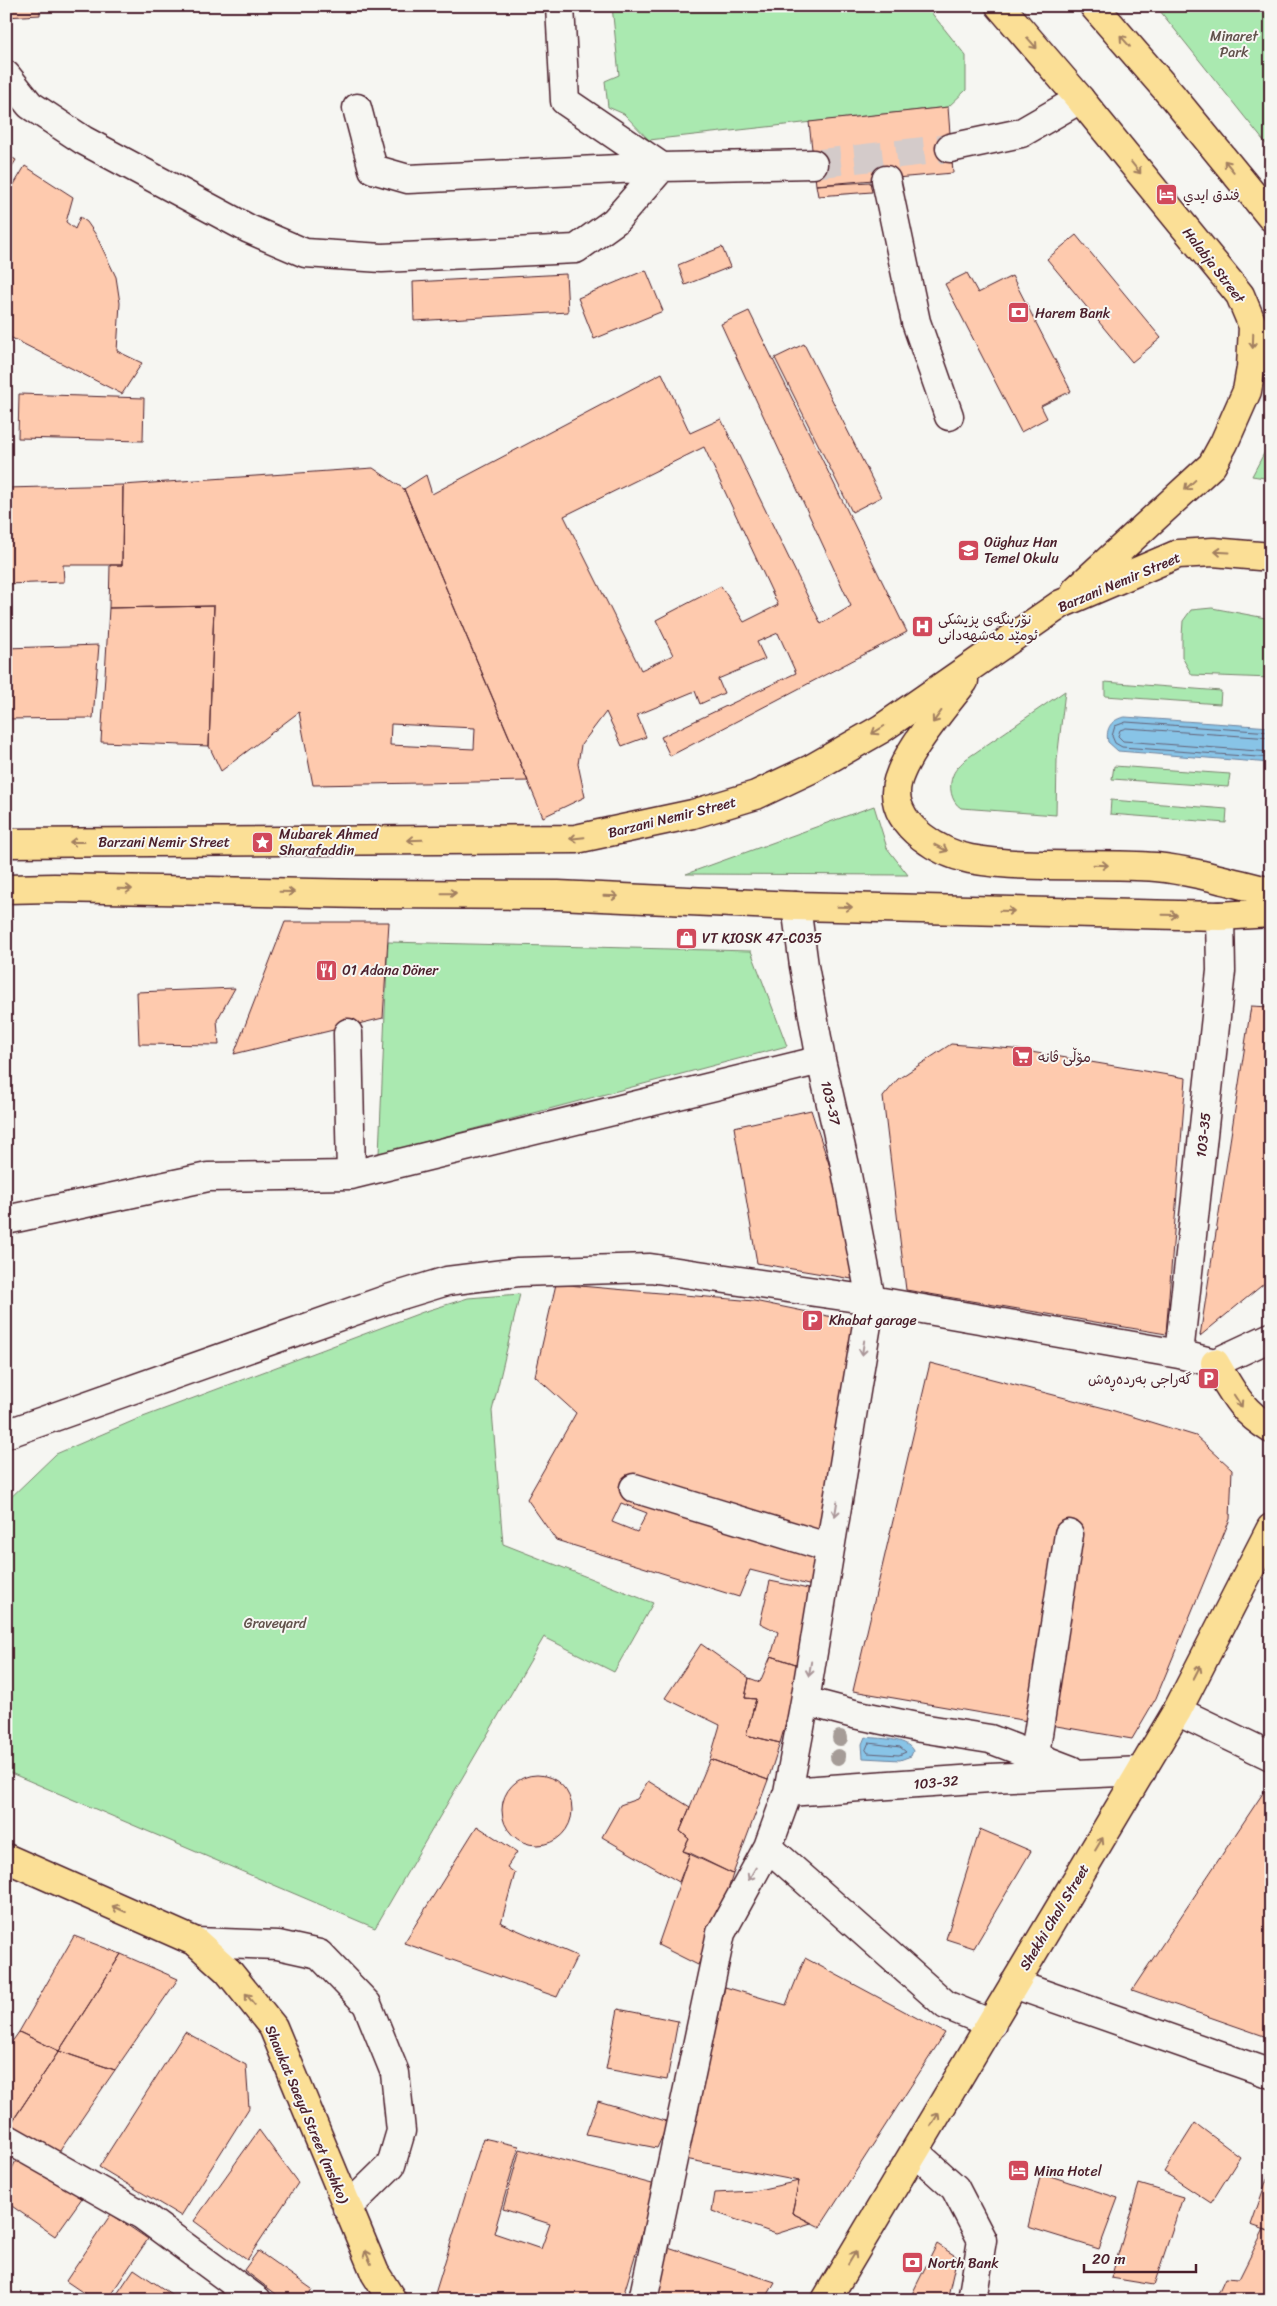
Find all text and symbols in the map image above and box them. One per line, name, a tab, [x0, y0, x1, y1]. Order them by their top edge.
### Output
park label: Minaret Park	[1210, 24, 1259, 65]
one-way arrow	[1119, 35, 1130, 48]
one-way arrow	[1026, 37, 1038, 50]
one-way arrow	[1223, 160, 1234, 173]
one-way arrow	[1131, 161, 1142, 174]
hotel icon: فندق ايدي	[1155, 183, 1179, 207]
place label: فندق ايدي	[1183, 183, 1240, 208]
street label: Halabja Street	[1176, 222, 1252, 310]
bank icon: Harem Bank	[1007, 301, 1031, 325]
place label: Harem Bank	[1035, 301, 1111, 326]
one-way arrow	[1248, 332, 1258, 348]
one-way arrow	[1183, 479, 1196, 491]
place label: Oüghuz Han Temel Okulu	[984, 530, 1059, 571]
school or university icon: Oüghuz Han Temel Okulu	[956, 538, 980, 562]
street label: Barzani Nemir Street	[1054, 545, 1185, 620]
one-way arrow	[1215, 548, 1231, 557]
place label: نۆرینگەی پزیشکی ئومێد مەشهەدانی	[938, 607, 1038, 648]
hospital icon: نۆرینگەی پزیشکی ئومێد مەشهەدانی	[910, 615, 934, 639]
one-way arrow	[932, 710, 942, 724]
one-way arrow	[872, 726, 886, 736]
street label: Barzani Nemir Street	[605, 789, 739, 846]
place label: Mubarek Ahmed Sharafaddin	[279, 822, 380, 863]
street label: Barzani Nemir Street	[98, 830, 230, 855]
place icon: Mubarek Ahmed Sharafaddin	[251, 830, 275, 854]
one-way arrow	[570, 833, 586, 843]
one-way arrow	[407, 836, 423, 845]
one-way arrow	[70, 837, 86, 847]
one-way arrow	[933, 843, 948, 853]
one-way arrow	[1093, 861, 1109, 870]
one-way arrow	[116, 884, 133, 894]
one-way arrow	[279, 888, 295, 897]
one-way arrow	[440, 888, 457, 898]
one-way arrow	[603, 892, 619, 901]
one-way arrow	[836, 902, 852, 912]
one-way arrow	[998, 906, 1015, 916]
one-way arrow	[1161, 910, 1177, 920]
shop icon: VT KIOSK 47-C035	[674, 926, 698, 950]
place label: VT KIOSK 47-C035	[702, 926, 823, 951]
restaurant icon: 01 Adana Döner	[314, 958, 338, 982]
place label: 01 Adana Döner	[342, 958, 439, 983]
supermarket icon: مۆڵی ڤانە	[1010, 1045, 1034, 1069]
place label: مۆڵی ڤانە	[1038, 1045, 1091, 1070]
street label: 103-37	[813, 1079, 848, 1129]
street label: 103-35	[1189, 1111, 1218, 1159]
parking icon: Khabat garage	[801, 1308, 825, 1332]
place label: Khabat garage	[829, 1308, 917, 1333]
one-way arrow	[858, 1340, 868, 1356]
place label: گەراجی بەردەڕەش	[1088, 1367, 1192, 1392]
parking icon: گەراجی بەردەڕەش	[1196, 1367, 1220, 1391]
one-way arrow	[1233, 1393, 1243, 1407]
one-way arrow	[831, 1500, 841, 1516]
park label: Graveyard	[244, 1611, 308, 1636]
one-way arrow	[805, 1661, 815, 1677]
one-way arrow	[1192, 1665, 1202, 1680]
street label: 103-32	[913, 1768, 959, 1797]
one-way arrow	[1094, 1837, 1104, 1851]
street label: Shekhi Choli Street	[1013, 1859, 1096, 1975]
one-way arrow	[747, 1867, 757, 1881]
one-way arrow	[112, 1903, 127, 1913]
one-way arrow	[245, 1993, 256, 2006]
street label: Shawkat Saeyd Street (mshko)	[258, 2021, 356, 2208]
one-way arrow	[931, 2112, 941, 2126]
hotel icon: Mina Hotel	[1006, 2159, 1030, 2183]
place label: Mina Hotel	[1034, 2159, 1103, 2184]
scale bar	[1084, 2241, 1197, 2273]
text: 20 m	[1092, 2246, 1126, 2272]
one-way arrow	[363, 2250, 373, 2265]
one-way arrow	[847, 2251, 857, 2265]
bank icon: North Bank	[900, 2251, 924, 2275]
place label: North Bank	[928, 2251, 999, 2276]

